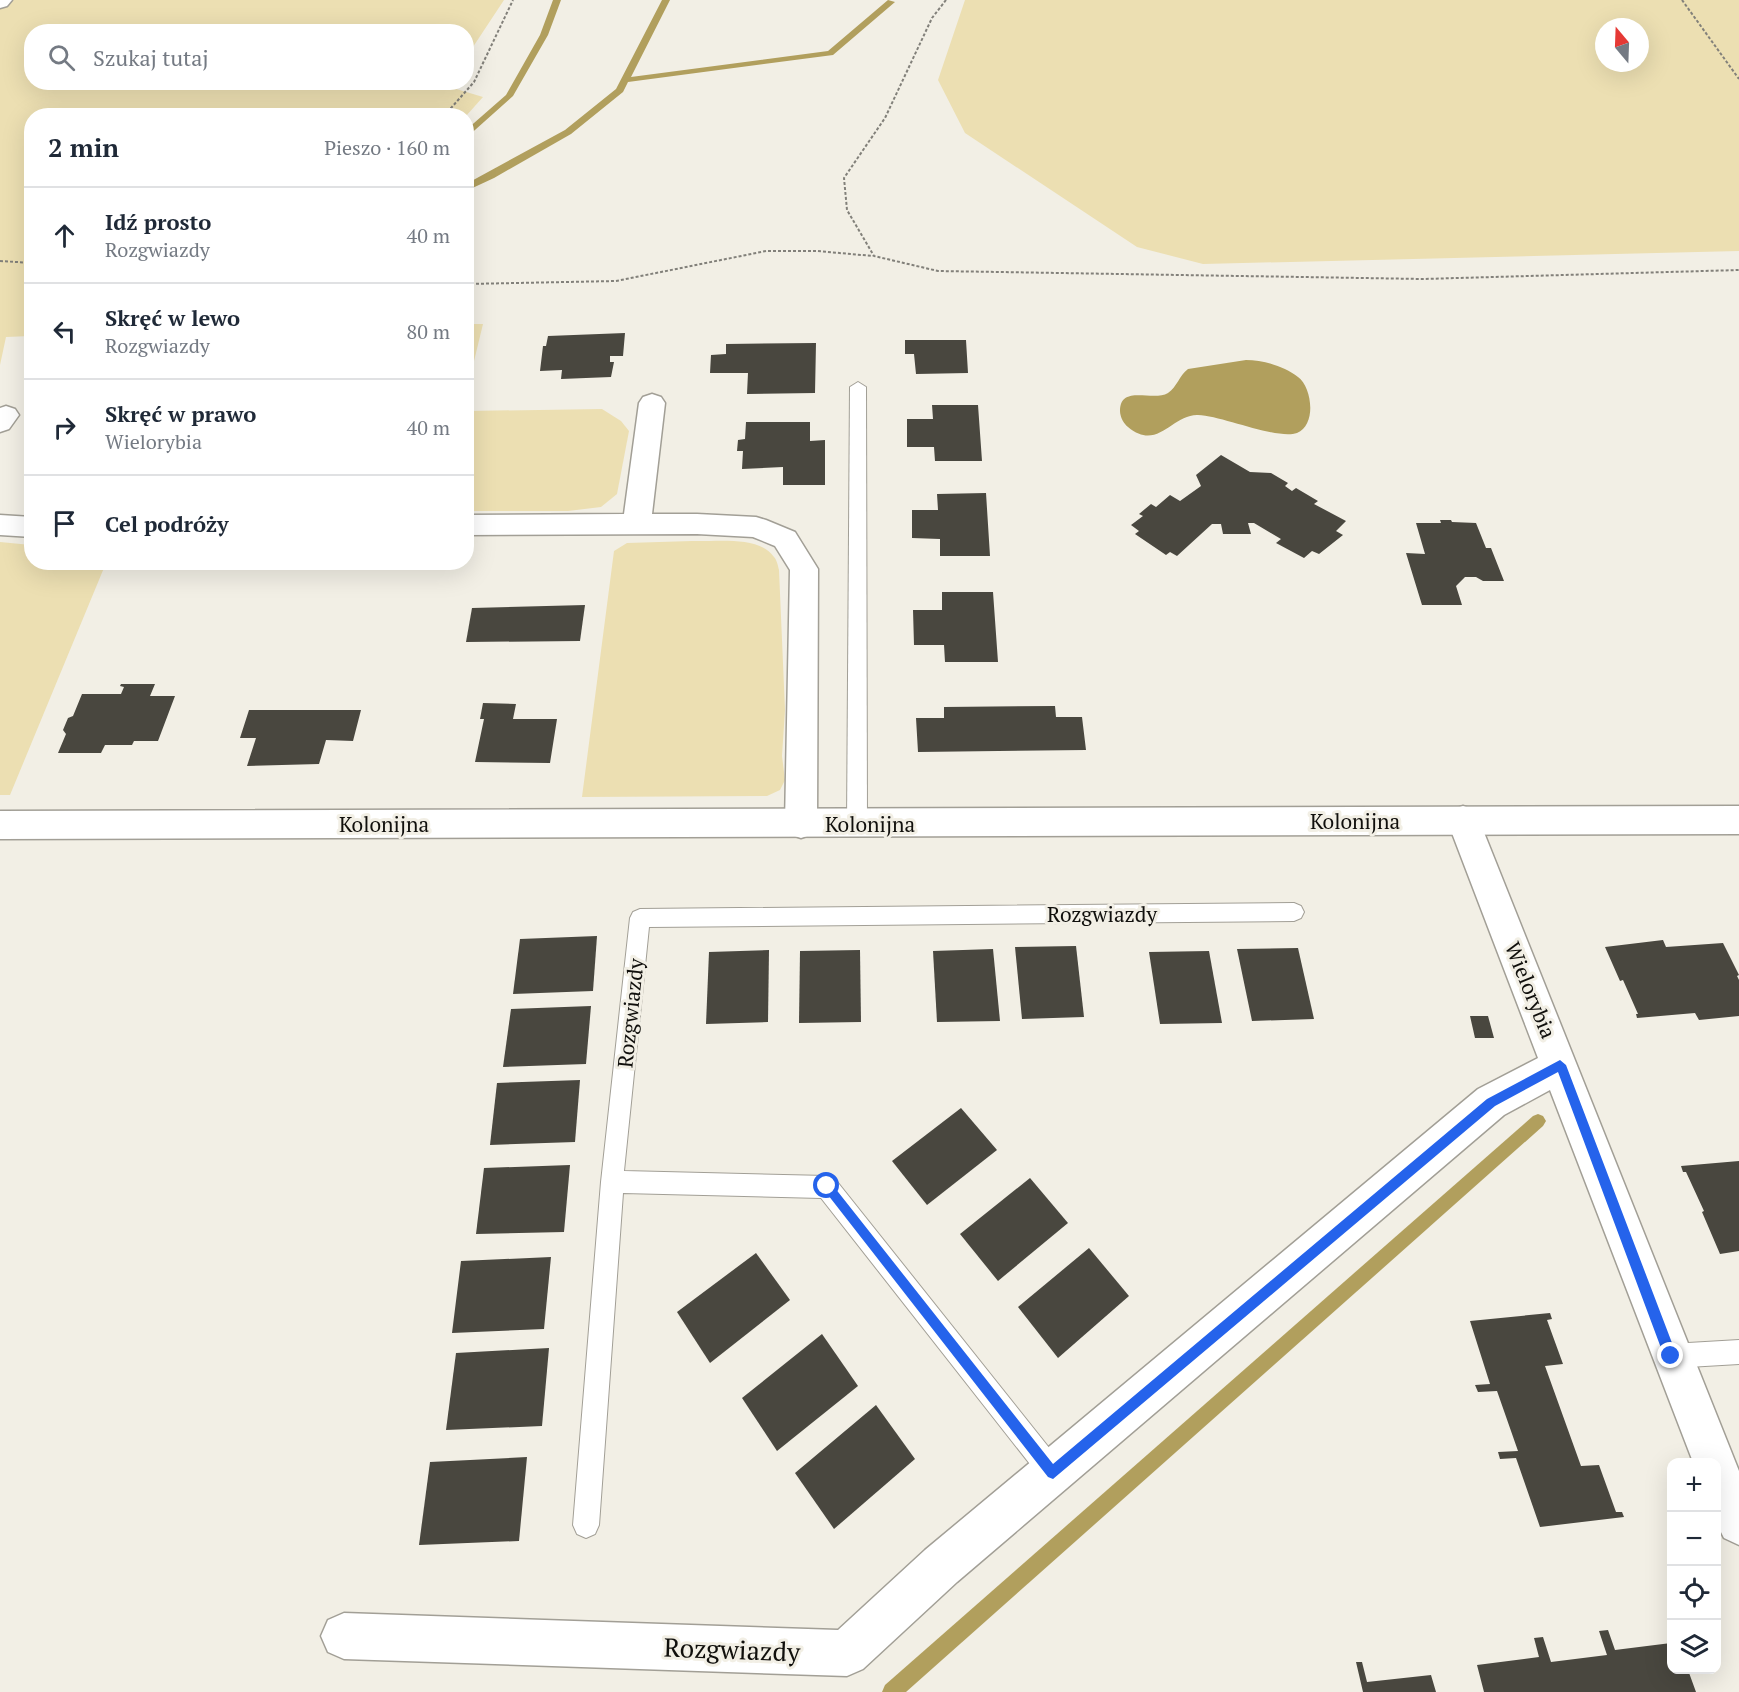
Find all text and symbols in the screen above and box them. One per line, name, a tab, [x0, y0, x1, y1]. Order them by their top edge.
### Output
north arrow	[1595, 18, 1649, 72]
search box	[24, 24, 474, 90]
icon: search	[45, 41, 78, 74]
text: Szukaj tutaj	[93, 43, 209, 72]
text: 2 min	[48, 130, 119, 164]
text: Pieszo · 160 m	[324, 134, 450, 161]
text: Idź prosto	[105, 207, 211, 236]
icon: ahead	[48, 219, 81, 252]
text: 40 m	[407, 222, 450, 249]
text: Rozgwiazdy	[105, 236, 210, 263]
text: Skręć w lewo	[105, 303, 240, 332]
icon: left	[48, 315, 81, 348]
text: 80 m	[407, 318, 450, 345]
text: Rozgwiazdy	[105, 332, 210, 359]
text: Skręć w prawo	[105, 399, 256, 428]
icon: right	[48, 411, 81, 444]
text: 40 m	[407, 414, 450, 441]
text: Wielorybia	[105, 428, 202, 455]
icon: arrive	[48, 507, 81, 540]
text: Cel podróży	[105, 509, 229, 538]
street label: Kolonijna	[1310, 807, 1400, 835]
street label: Kolonijna	[339, 810, 429, 838]
street label: Kolonijna	[825, 810, 915, 838]
street label: Rozgwiazdy	[1047, 900, 1157, 928]
street label: Wielorybia	[1499, 938, 1563, 1043]
street label: Rozgwiazdy	[610, 956, 650, 1069]
route start	[813, 1172, 839, 1198]
route end	[1657, 1342, 1683, 1368]
map controls	[1667, 1458, 1721, 1674]
button: +	[1667, 1458, 1721, 1512]
button: −	[1667, 1512, 1721, 1566]
button: locate	[1667, 1566, 1721, 1620]
button: layers	[1667, 1620, 1721, 1674]
street label: Rozgwiazdy	[663, 1630, 802, 1668]

